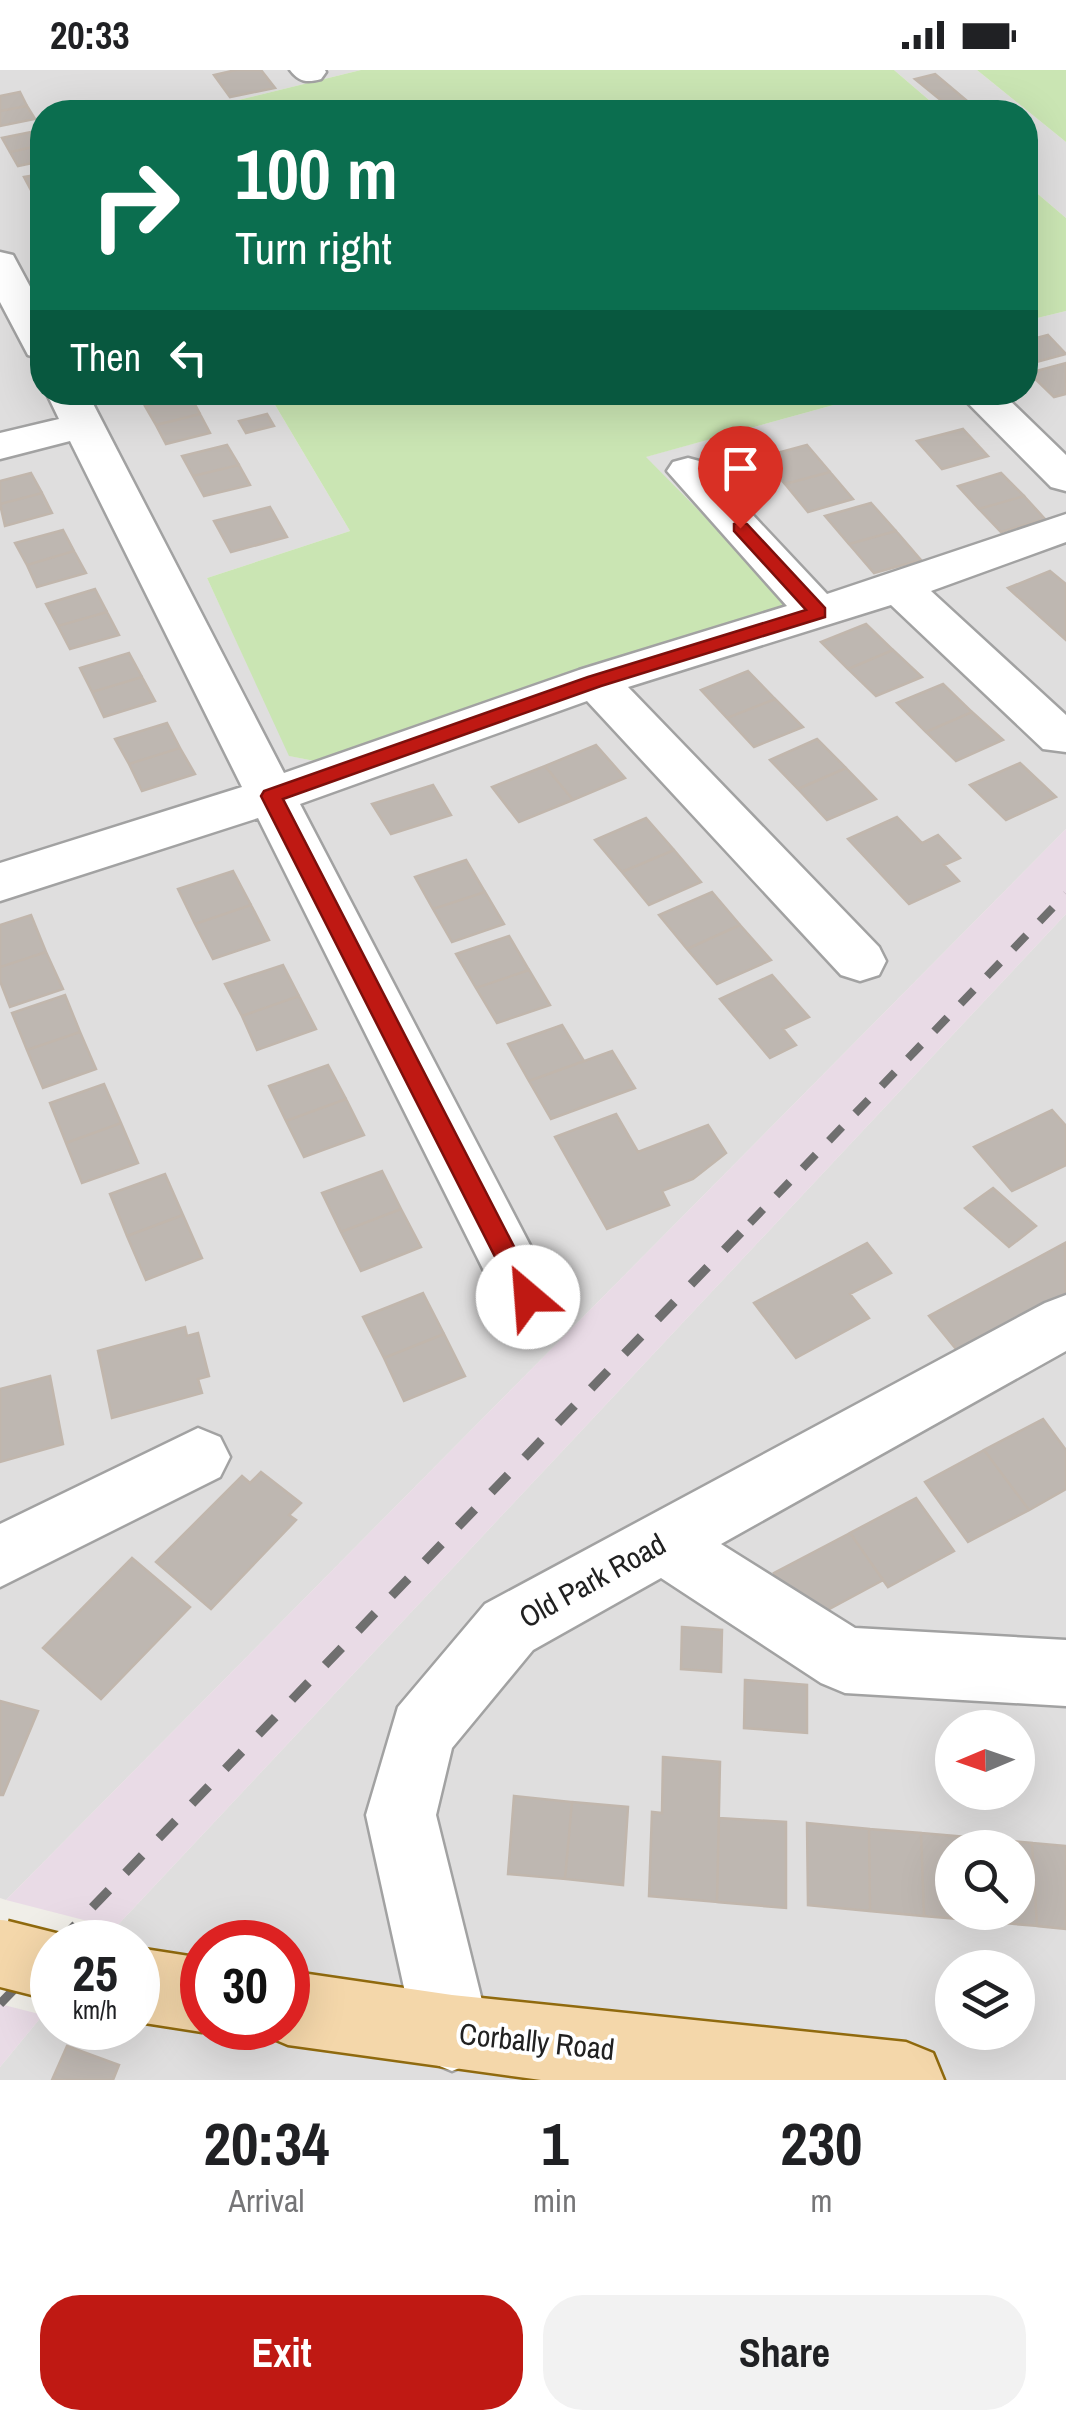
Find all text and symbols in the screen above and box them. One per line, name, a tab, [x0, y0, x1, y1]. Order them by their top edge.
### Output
text: 20:33	[50, 10, 130, 61]
text: 100 m	[235, 127, 398, 221]
icon: right	[70, 140, 200, 270]
text: Turn right	[235, 217, 392, 278]
icon: left	[161, 330, 216, 385]
text: Then	[70, 332, 141, 383]
pin	[698, 426, 783, 529]
icon: arrive	[713, 441, 768, 496]
position arrow	[476, 1245, 580, 1349]
street label: Old Park Road	[512, 1523, 672, 1637]
north arrow	[935, 1710, 1035, 1810]
map controls	[935, 1710, 1035, 2050]
button: search	[935, 1830, 1035, 1930]
speed limit sign: 30	[180, 1920, 310, 2050]
text: 25	[72, 1939, 118, 2007]
button: layers	[935, 1950, 1035, 2050]
text: km/h	[73, 1993, 117, 2027]
street label: Corbally Road	[457, 2013, 617, 2069]
text: 20:34	[204, 2103, 329, 2184]
text: 1	[541, 2103, 569, 2184]
text: 230	[780, 2103, 862, 2184]
text: Arrival	[229, 2179, 304, 2222]
text: min	[533, 2179, 577, 2222]
text: m	[810, 2179, 832, 2222]
button: Exit	[40, 2295, 523, 2410]
button: Share	[543, 2295, 1026, 2410]

